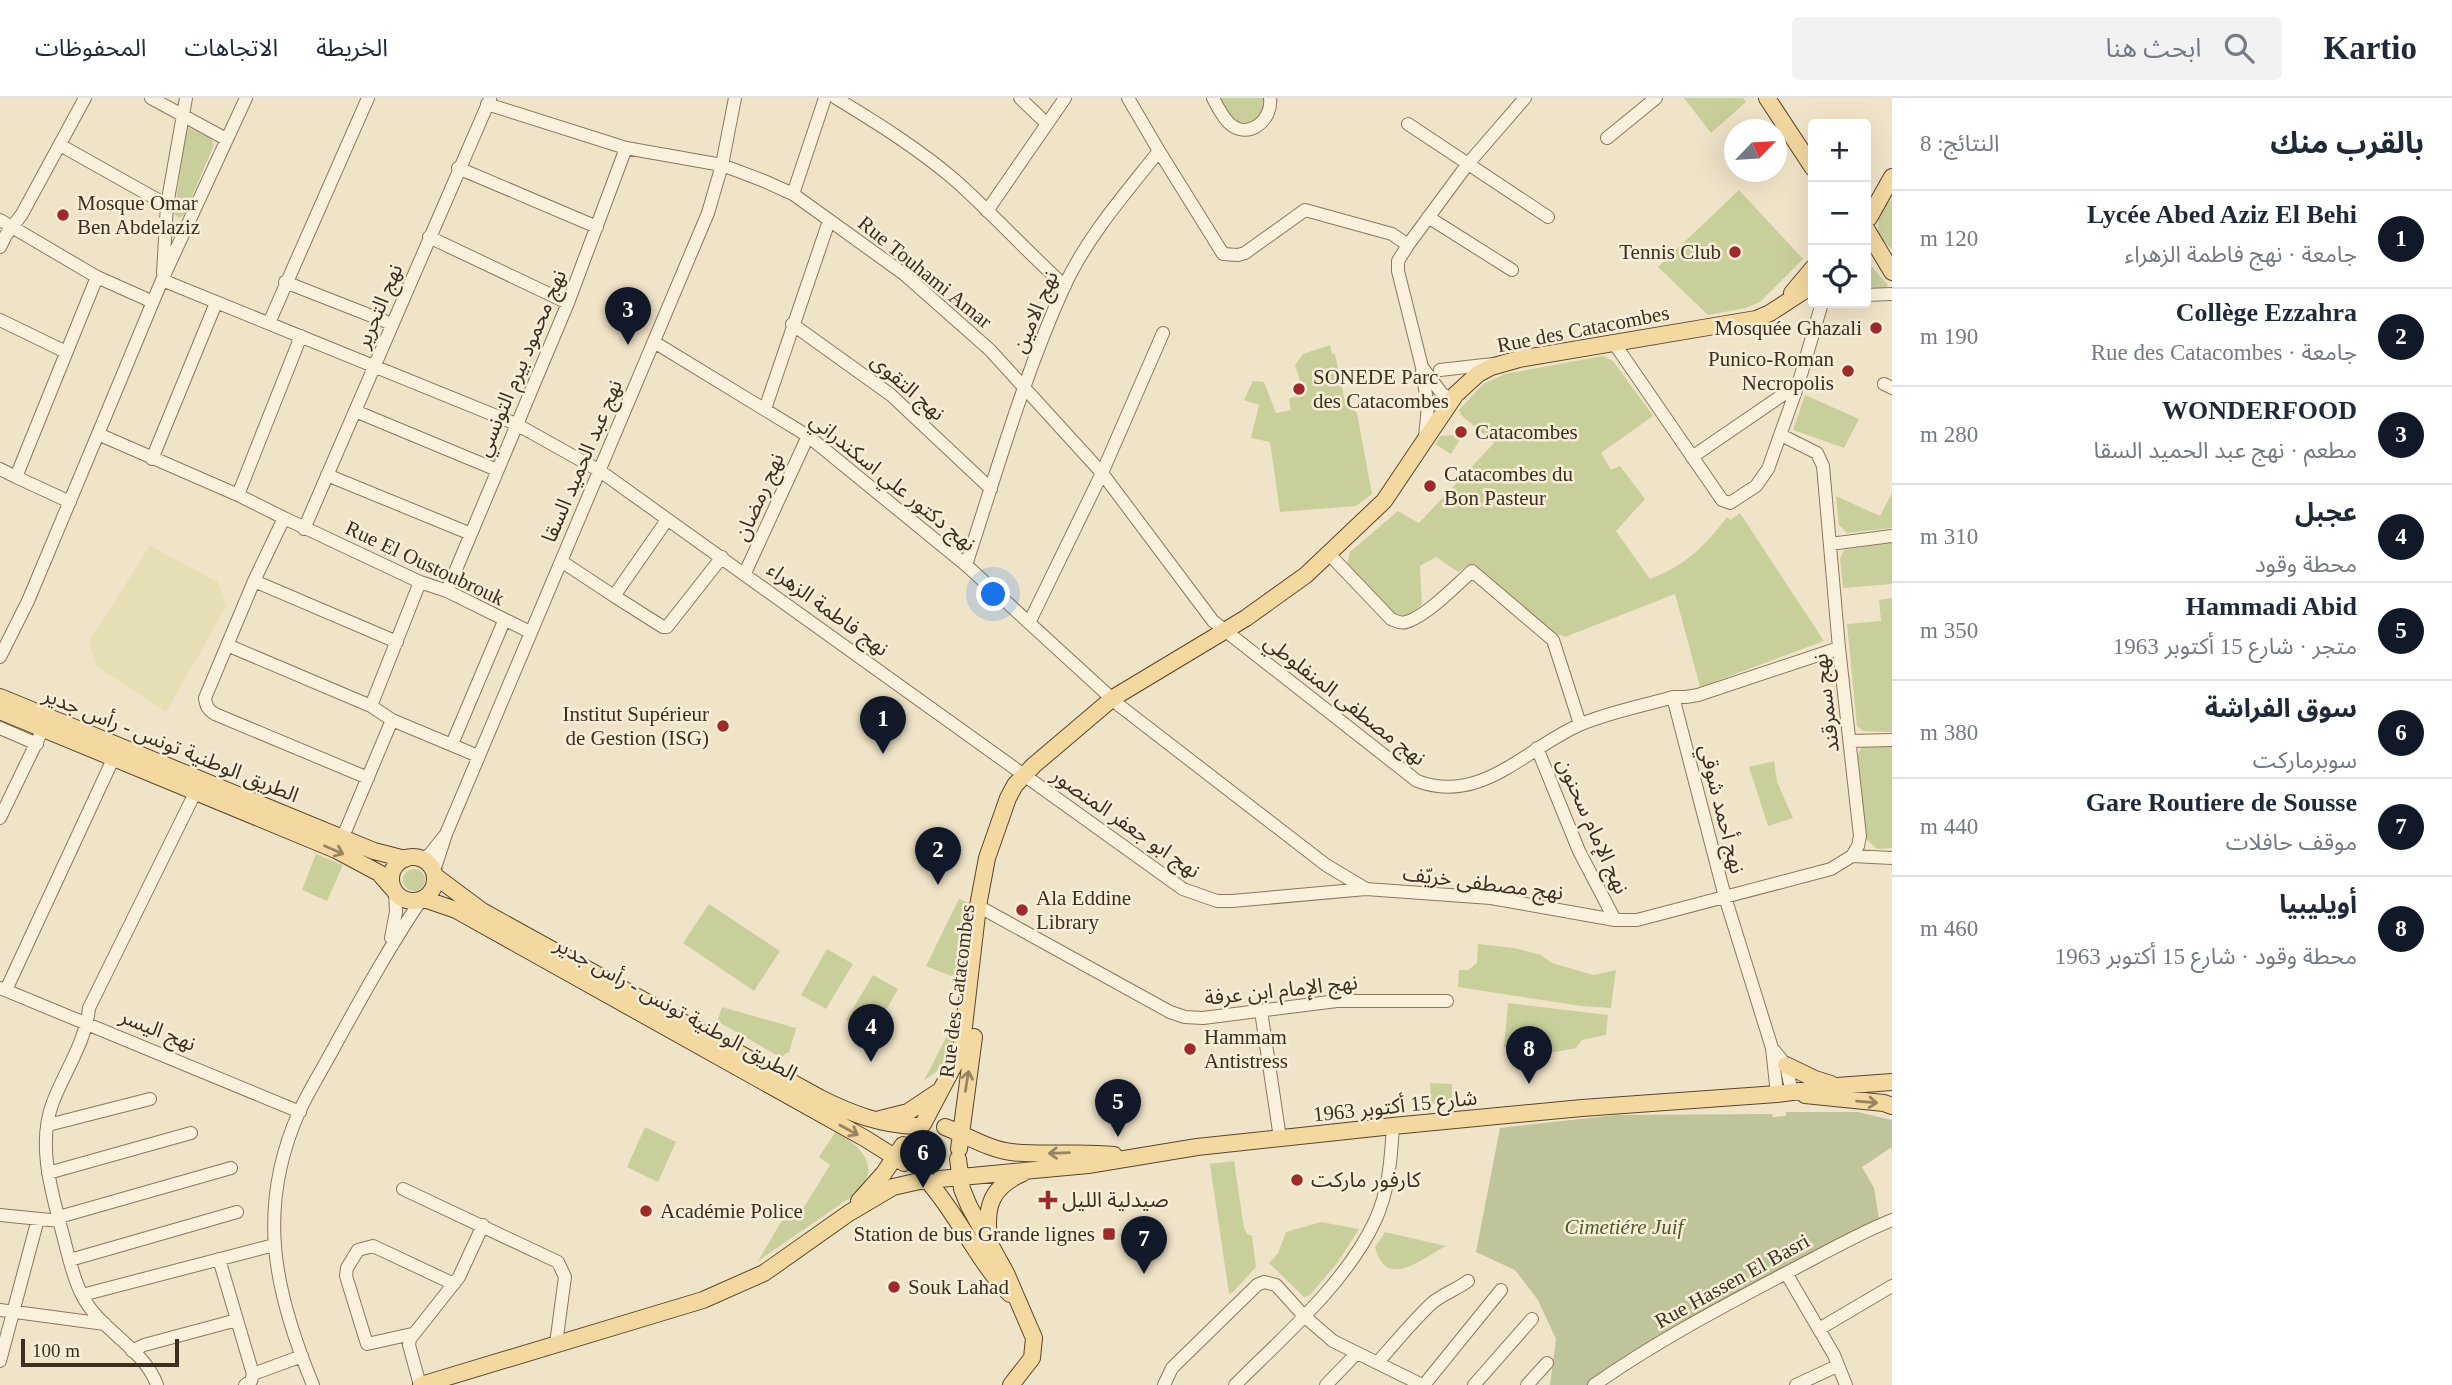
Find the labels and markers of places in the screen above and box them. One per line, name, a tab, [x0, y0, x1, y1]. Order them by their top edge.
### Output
place label: Mosque Omar Ben Abdelaziz	[77, 191, 200, 239]
marker: Mosque Omar Ben Abdelaziz	[55, 207, 71, 223]
place label: Tennis Club	[1619, 240, 1721, 264]
marker: Tennis Club	[1727, 244, 1743, 260]
pin: 3	[605, 287, 651, 345]
place label: Mosquée Ghazali	[1714, 316, 1862, 340]
marker: Mosquée Ghazali	[1868, 320, 1884, 336]
place label: Punico-Roman Necropolis	[1708, 347, 1834, 395]
marker: Punico-Roman Necropolis	[1840, 363, 1856, 379]
place label: SONEDE Parc des Catacombes	[1313, 365, 1449, 413]
marker: SONEDE Parc des Catacombes	[1291, 381, 1307, 397]
place label: Catacombes	[1475, 420, 1578, 444]
marker: Catacombes	[1453, 424, 1469, 440]
place label: Catacombes du Bon Pasteur	[1444, 462, 1573, 510]
marker: Catacombes du Bon Pasteur	[1422, 478, 1438, 494]
pin: 1	[860, 696, 906, 754]
place label: Institut Supérieur de Gestion (ISG)	[563, 702, 709, 750]
marker: Institut Supérieur de Gestion (ISG)	[715, 718, 731, 734]
pin: 2	[915, 827, 961, 885]
place label: Ala Eddine Library	[1036, 886, 1131, 934]
marker: Ala Eddine Library	[1014, 902, 1030, 918]
pin: 4	[848, 1004, 894, 1062]
place label: Hammam Antistress	[1204, 1025, 1288, 1073]
pin: 8	[1506, 1026, 1552, 1084]
marker: Hammam Antistress	[1182, 1041, 1198, 1057]
pin: 5	[1095, 1079, 1141, 1137]
pin: 6	[900, 1130, 946, 1188]
place label: كارفور ماركت	[1311, 1168, 1421, 1192]
marker: كارفور ماركت	[1289, 1172, 1305, 1188]
place label: صيدلية الليل	[1062, 1188, 1169, 1212]
marker: صيدلية الليل	[1040, 1192, 1056, 1208]
place label: Académie Police	[660, 1199, 803, 1223]
marker: Académie Police	[638, 1203, 654, 1219]
pin: 7	[1121, 1216, 1167, 1274]
place label: Station de bus Grande lignes	[854, 1222, 1095, 1246]
marker: Station de bus Grande lignes	[1101, 1226, 1117, 1242]
place label: Souk Lahad	[908, 1275, 1009, 1299]
marker: Souk Lahad	[886, 1279, 902, 1295]

